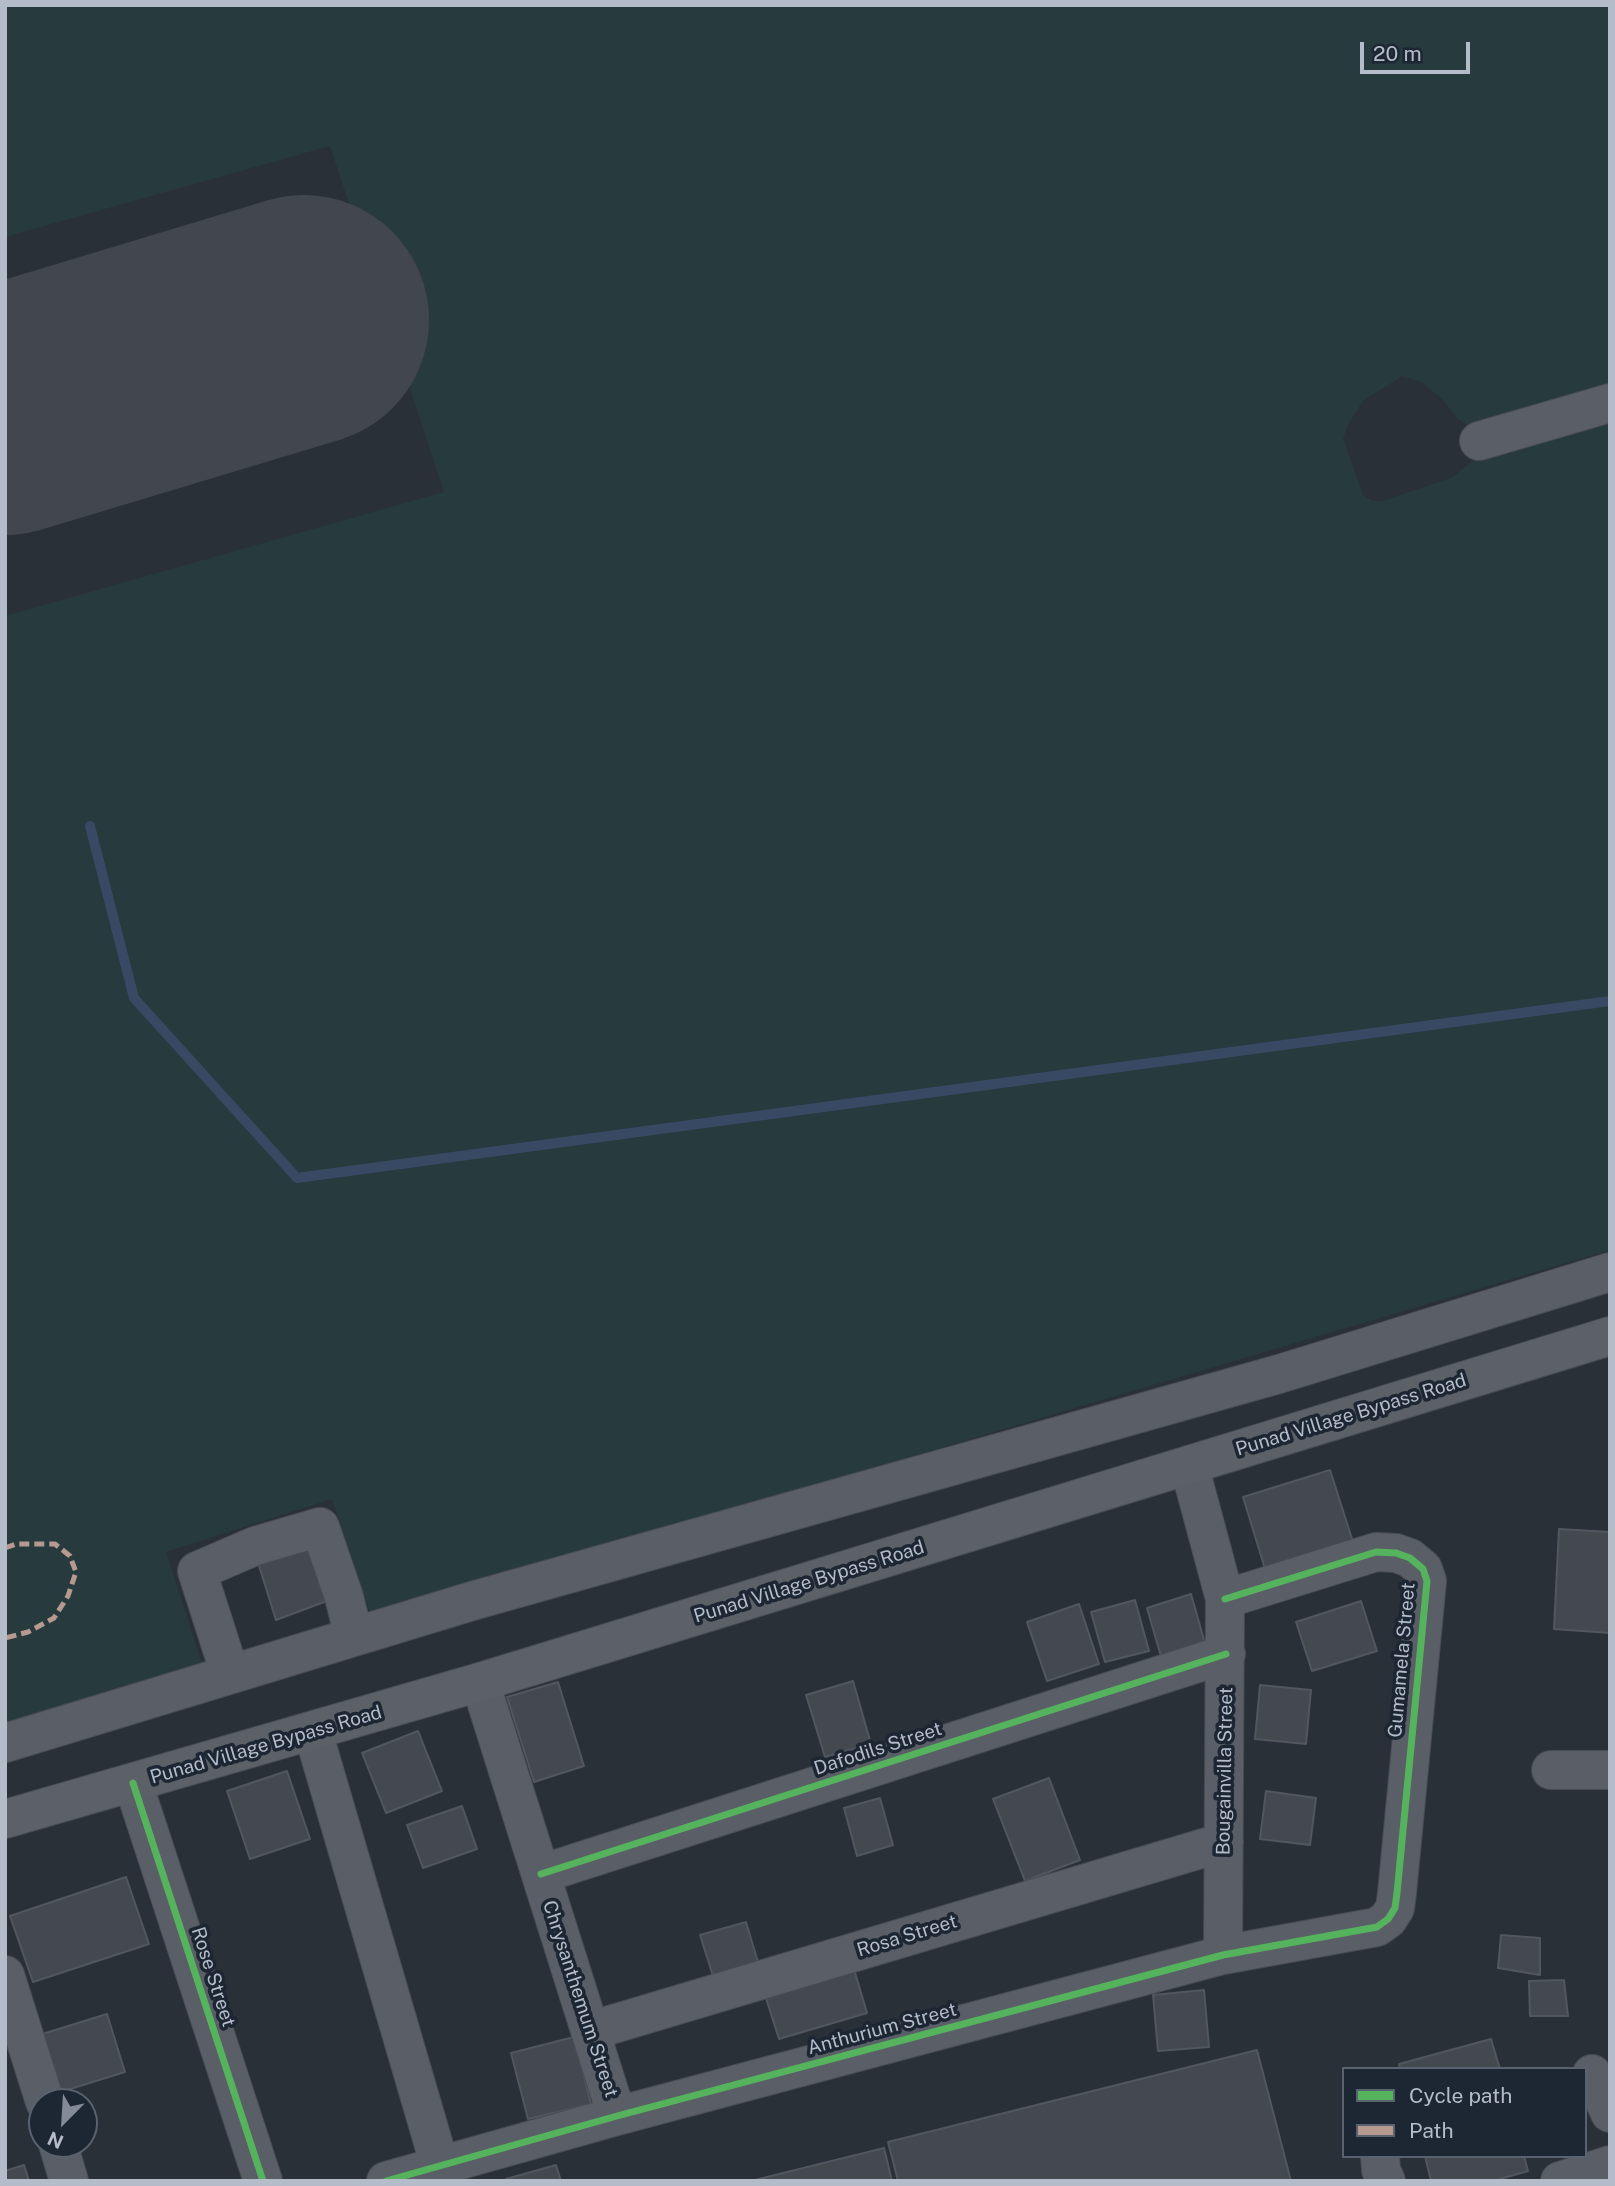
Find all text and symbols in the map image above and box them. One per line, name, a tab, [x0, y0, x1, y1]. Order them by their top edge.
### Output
scale bar	[1363, 28, 1473, 72]
text: 20 m	[1373, 41, 1422, 66]
street label: Punad Village Bypass Road	[1233, 1369, 1469, 1461]
street label: Punad Village Bypass Road	[691, 1536, 927, 1628]
street label: Gumamela Street	[1384, 1582, 1420, 1738]
street label: Bougainvilla Street	[1212, 1687, 1238, 1855]
street label: Punad Village Bypass Road	[148, 1701, 384, 1789]
street label: Dafodils Street	[811, 1718, 945, 1780]
street label: Chrysanthemum Street	[537, 1898, 623, 2100]
street label: Rosa Street	[854, 1910, 960, 1962]
street label: Rose Street	[186, 1924, 240, 2030]
street label: Anthurium Street	[805, 1998, 959, 2060]
legend	[1342, 2067, 1587, 2158]
text: Cycle path	[1409, 2083, 1512, 2108]
north arrow	[28, 2088, 98, 2158]
text: Path	[1409, 2118, 1454, 2143]
text: N	[44, 2127, 67, 2153]

